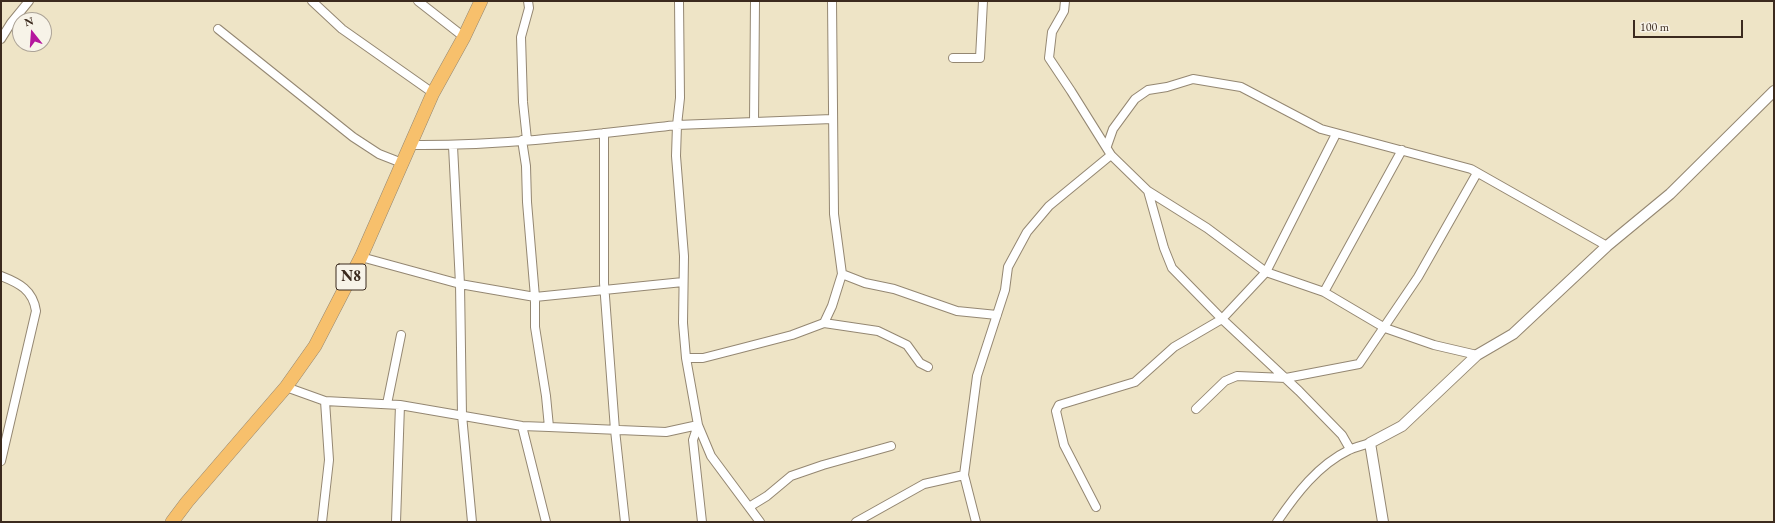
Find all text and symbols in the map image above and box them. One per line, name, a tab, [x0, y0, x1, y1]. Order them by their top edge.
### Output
north arrow	[12, 12, 52, 52]
scale bar	[1635, 12, 1745, 38]
text: N	[22, 13, 35, 29]
text: 100 m	[1640, 19, 1669, 35]
road number: N8	[336, 264, 366, 290]

